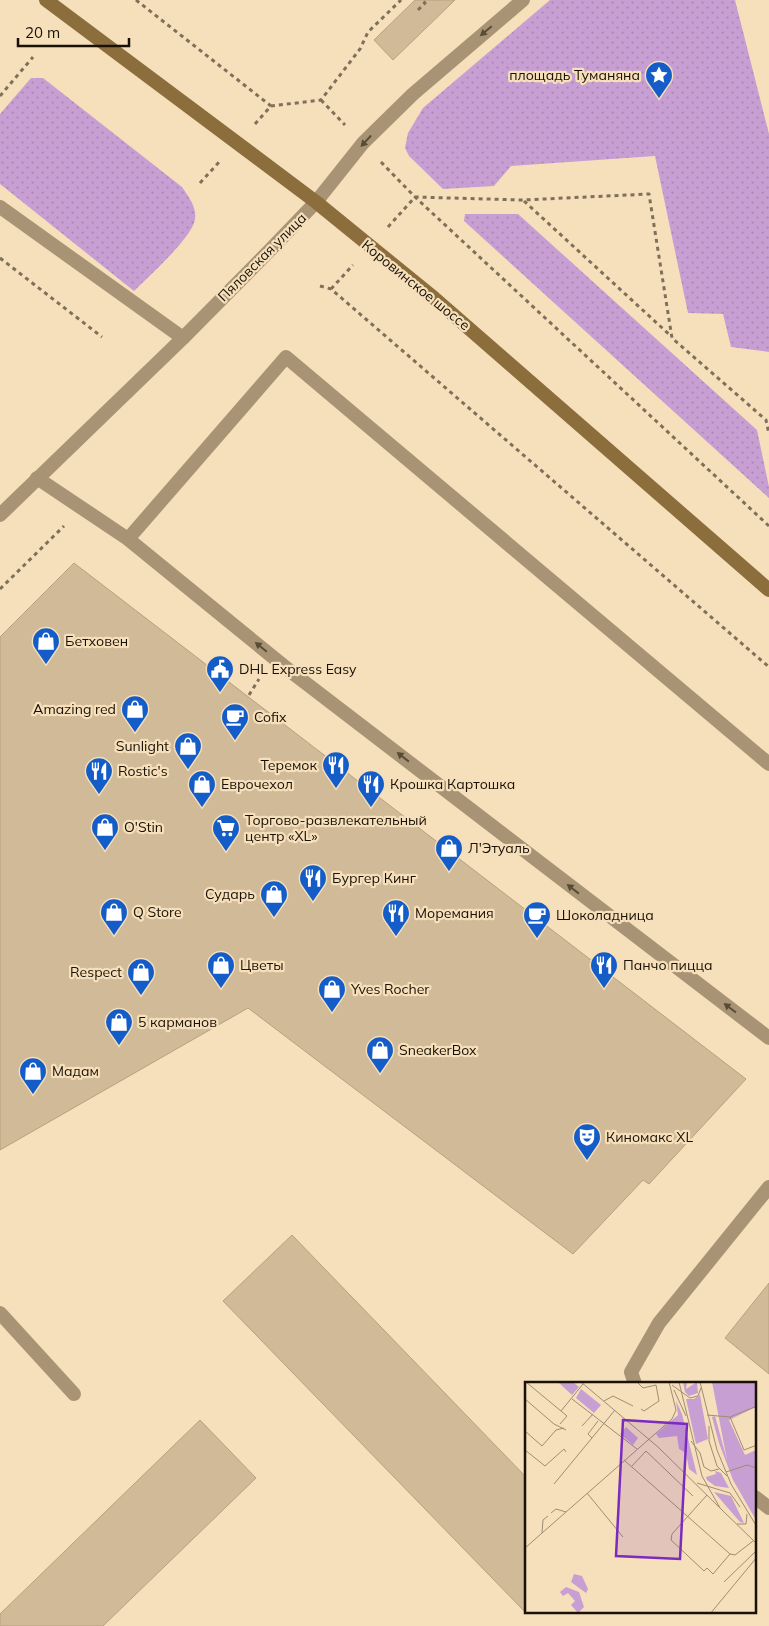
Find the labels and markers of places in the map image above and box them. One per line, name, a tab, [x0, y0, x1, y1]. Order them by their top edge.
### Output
place icon: площадь Туманяна	[644, 60, 674, 99]
place label: площадь Туманяна	[509, 66, 640, 84]
shop icon: Бетховен	[31, 626, 61, 665]
place label: Бетховен	[65, 632, 128, 650]
public building icon: DHL Express Easy	[205, 654, 235, 693]
place label: DHL Express Easy	[239, 660, 357, 678]
shop icon: Amazing red	[120, 694, 150, 733]
place label: Amazing red	[33, 700, 116, 718]
cafe icon: Cofix	[220, 702, 250, 741]
place label: Cofix	[254, 708, 287, 726]
shop icon: Sunlight	[173, 731, 203, 770]
place label: Sunlight	[116, 737, 169, 755]
restaurant icon: Теремок	[321, 750, 351, 789]
restaurant icon: Rostic's	[84, 756, 114, 795]
place label: Теремок	[260, 756, 317, 774]
place label: Rostic's	[118, 762, 168, 780]
shop icon: Еврочехол	[187, 769, 217, 808]
restaurant icon: Крошка Картошка	[356, 769, 386, 808]
place label: Еврочехол	[221, 775, 293, 793]
place label: Крошка Картошка	[390, 775, 515, 793]
place label: Торгово-развлекательный центр «XL»	[245, 811, 427, 845]
shop icon: O'Stin	[90, 812, 120, 851]
supermarket icon: Торгово-развлекательный центр «XL»	[211, 813, 241, 852]
place label: O'Stin	[124, 818, 163, 836]
shop icon: Л'Этуаль	[434, 833, 464, 872]
place label: Л'Этуаль	[468, 839, 530, 857]
restaurant icon: Бургер Кинг	[298, 863, 328, 902]
place label: Бургер Кинг	[332, 869, 417, 887]
shop icon: Сударь	[259, 879, 289, 918]
place label: Сударь	[205, 885, 255, 903]
shop icon: Q Store	[99, 897, 129, 936]
restaurant icon: Моремания	[381, 898, 411, 937]
cafe icon: Шоколадница	[522, 900, 552, 939]
place label: Q Store	[133, 903, 182, 921]
place label: Моремания	[415, 904, 494, 922]
place label: Шоколадница	[556, 906, 654, 924]
shop icon: Цветы	[206, 950, 236, 989]
restaurant icon: Панчо пицца	[589, 950, 619, 989]
place label: Цветы	[240, 956, 284, 974]
place label: Панчо пицца	[623, 956, 713, 974]
shop icon: Respect	[126, 957, 156, 996]
place label: Respect	[70, 963, 122, 981]
shop icon: Yves Rocher	[317, 974, 347, 1013]
place label: Yves Rocher	[350, 980, 430, 998]
shop icon: 5 карманов	[104, 1007, 134, 1046]
place label: 5 карманов	[138, 1013, 217, 1031]
shop icon: SneakerBox	[365, 1035, 395, 1074]
place label: SneakerBox	[399, 1041, 477, 1059]
shop icon: Мадам	[18, 1056, 48, 1095]
place label: Мадам	[52, 1062, 99, 1080]
theatre icon: Киномакс XL	[572, 1122, 602, 1161]
place label: Киномакс XL	[606, 1128, 693, 1146]

